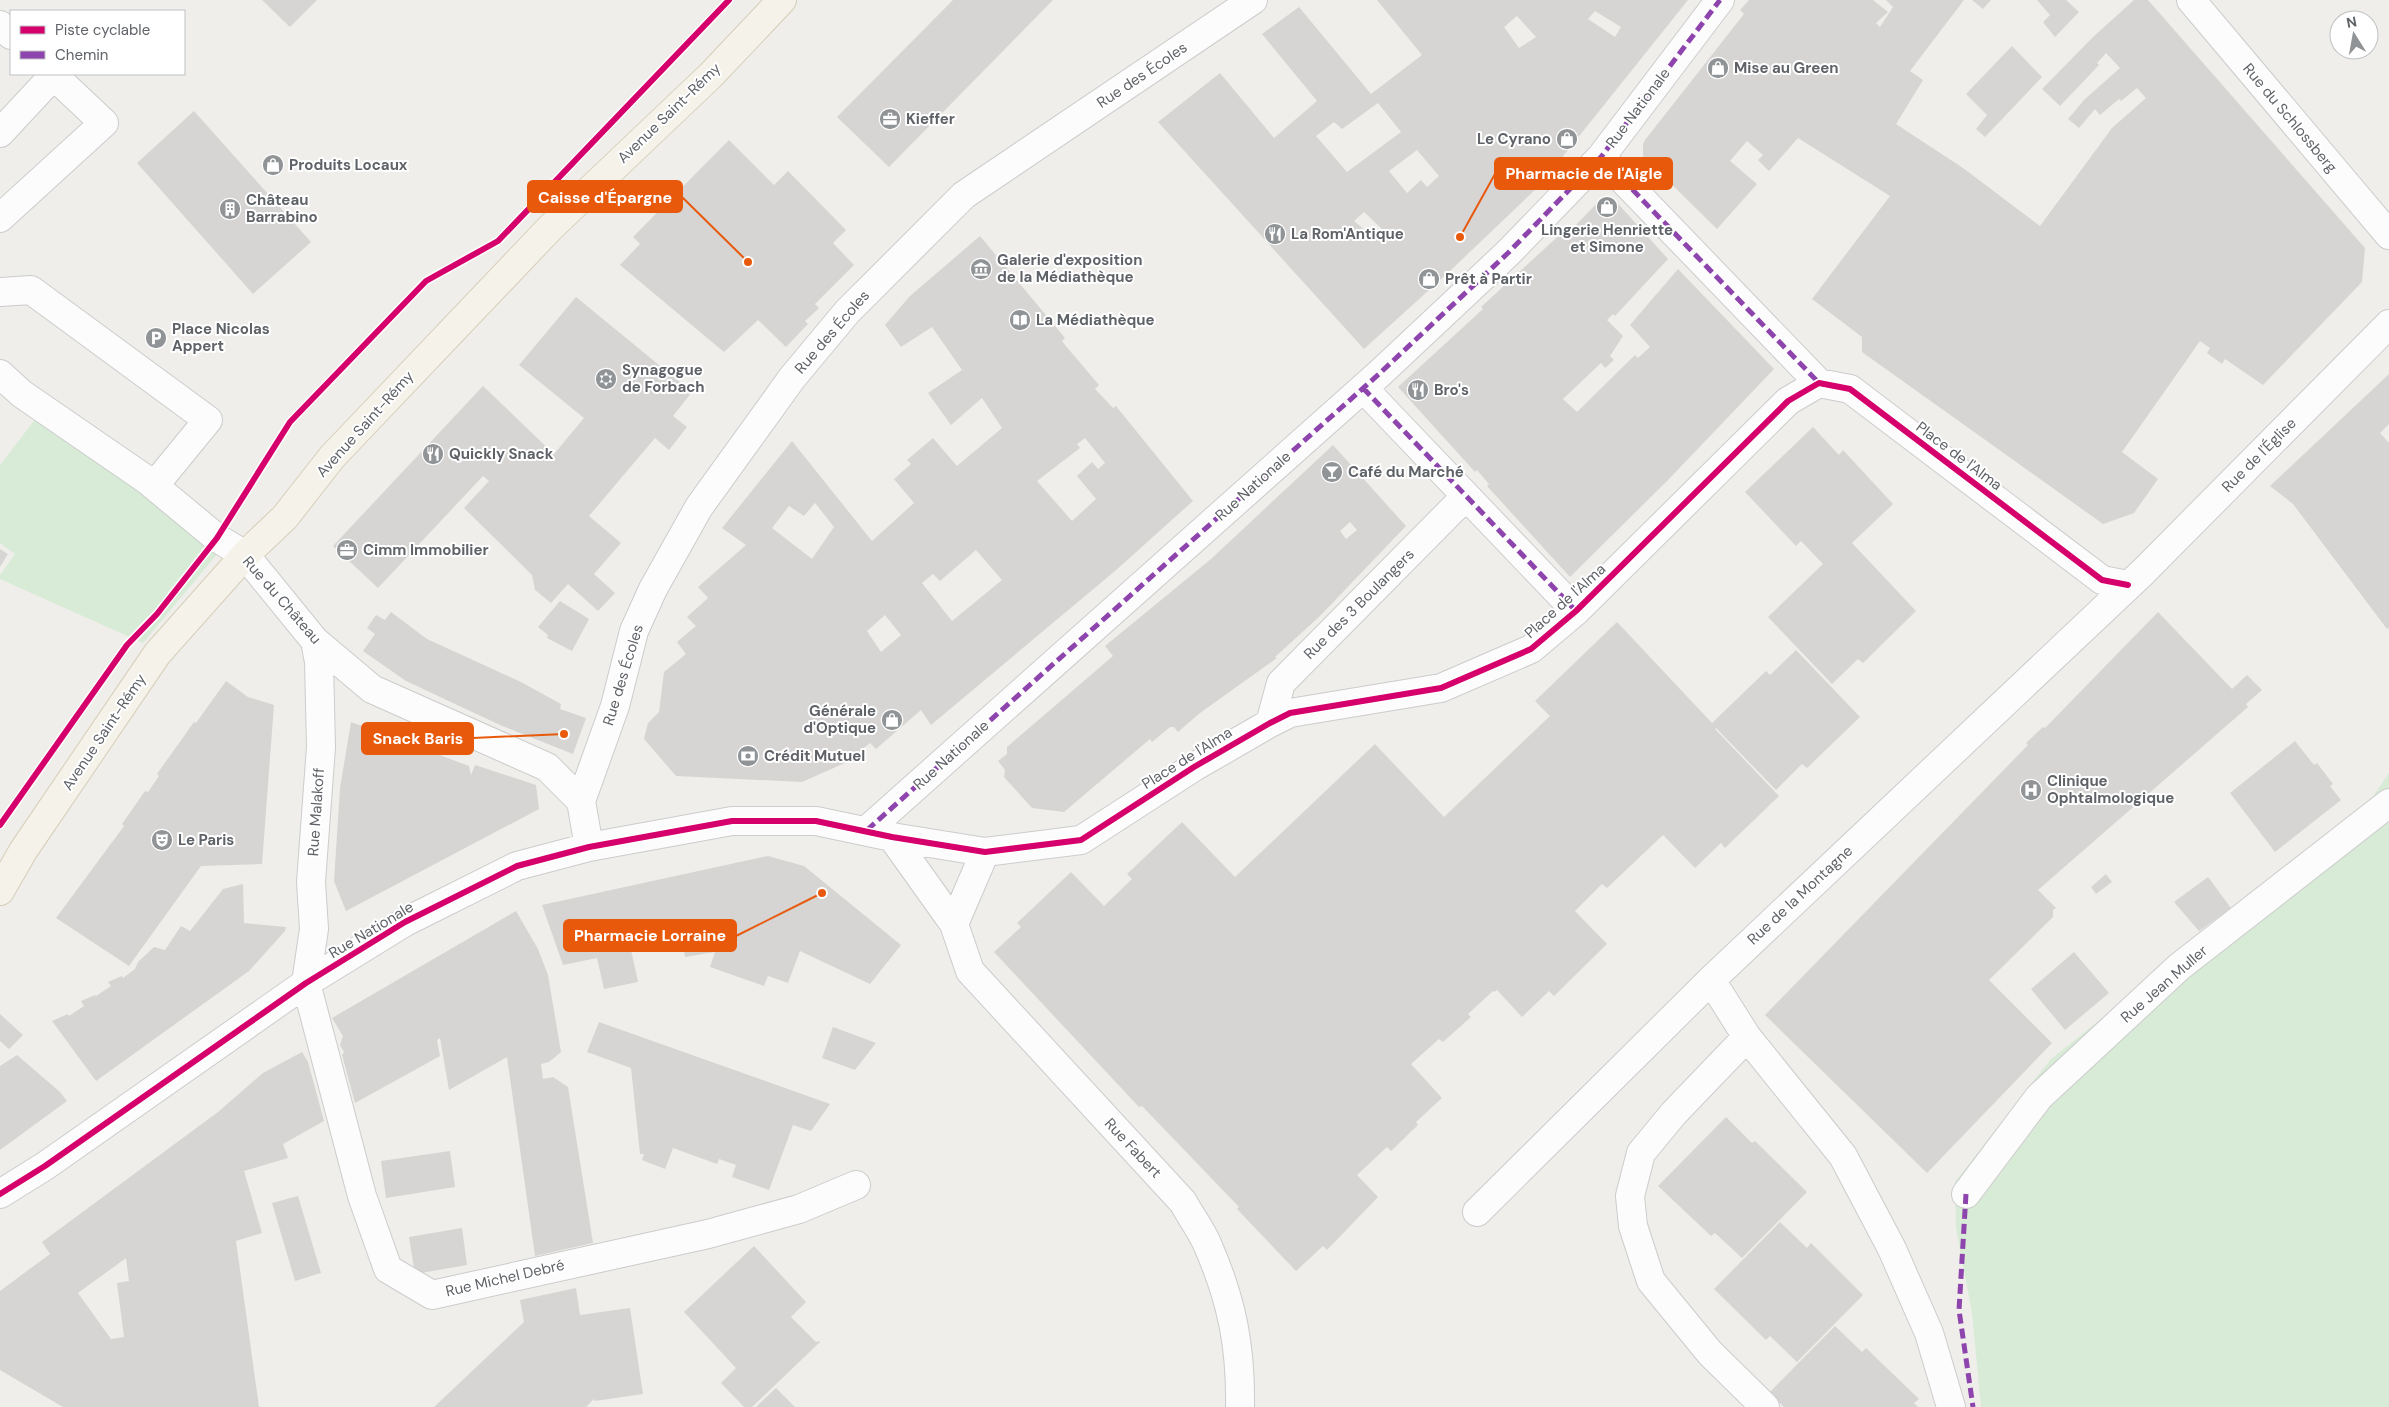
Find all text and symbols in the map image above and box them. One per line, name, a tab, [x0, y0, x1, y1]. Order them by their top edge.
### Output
legend	[10, 10, 185, 75]
north arrow	[2329, 10, 2379, 60]
text: N	[2345, 12, 2358, 32]
text: Piste cyclable	[55, 20, 150, 40]
street label: Rue des Écoles	[1093, 37, 1191, 113]
text: Chemin	[55, 45, 108, 65]
shop icon: Mise au Green	[1706, 56, 1730, 80]
street label: Avenue Saint-Rémy	[613, 58, 726, 168]
place label: Mise au Green	[1734, 58, 1839, 78]
street label: Rue du Schlossberg	[2238, 59, 2342, 177]
street label: Rue Nationale	[1601, 64, 1675, 152]
office icon: Kieffer	[878, 107, 902, 131]
place label: Kieffer	[906, 109, 955, 129]
shop icon: Le Cyrano	[1555, 127, 1579, 151]
place label: Le Cyrano	[1477, 129, 1551, 149]
shop icon: Produits Locaux	[261, 153, 285, 177]
place label: Produits Locaux	[289, 155, 408, 175]
callout: Pharmacie de l'Aigle	[1495, 158, 1672, 189]
text: Pharmacie de l'Aigle	[1506, 163, 1662, 184]
callout: Caisse d'Épargne	[528, 181, 682, 212]
text: Caisse d'Épargne	[538, 187, 672, 208]
place label: Château Barrabino	[246, 190, 318, 227]
shop icon: Lingerie Henriette et Simone	[1595, 195, 1619, 219]
building icon: Château Barrabino	[218, 197, 242, 221]
place label: Lingerie Henriette et Simone	[1541, 220, 1673, 257]
restaurant icon: La Rom'Antique	[1263, 222, 1287, 246]
place label: La Rom'Antique	[1291, 224, 1404, 244]
place label: Galerie d'exposition de la Médiathèque	[997, 250, 1142, 287]
museum icon: Galerie d'exposition de la Médiathèque	[969, 257, 993, 281]
shop icon: Prêt à Partir	[1417, 267, 1441, 291]
place label: Prêt à Partir	[1445, 269, 1532, 289]
street label: Rue des Écoles	[790, 286, 874, 378]
library icon: La Médiathèque	[1008, 308, 1032, 332]
place label: La Médiathèque	[1036, 310, 1155, 330]
place label: Place Nicolas Appert	[172, 319, 270, 356]
parking icon: Place Nicolas Appert	[144, 326, 168, 350]
place label: Synagogue de Forbach	[622, 360, 705, 397]
street label: Avenue Saint-Rémy	[312, 366, 419, 481]
synagogue icon: Synagogue de Forbach	[594, 367, 618, 391]
restaurant icon: Bro's	[1406, 378, 1430, 402]
place label: Bro's	[1434, 380, 1469, 400]
street label: Rue de l'Église	[2217, 413, 2301, 497]
street label: Place de l'Alma	[1912, 417, 2006, 495]
restaurant icon: Quickly Snack	[421, 442, 445, 466]
place label: Quickly Snack	[449, 444, 554, 464]
street label: Rue Nationale	[1211, 447, 1295, 525]
bar icon: Café du Marché	[1320, 460, 1344, 484]
place label: Café du Marché	[1348, 462, 1464, 482]
office icon: Cimm Immobilier	[335, 538, 359, 562]
place label: Cimm Immobilier	[363, 540, 489, 560]
street label: Rue des 3 Boulangers	[1299, 544, 1419, 664]
street label: Rue du Château	[238, 552, 326, 648]
street label: Place de l'Alma	[1520, 559, 1610, 643]
street label: Rue des Écoles	[598, 622, 648, 728]
street label: Avenue Saint-Rémy	[58, 669, 151, 794]
place label: Générale d'Optique	[803, 701, 876, 738]
shop icon: Générale d'Optique	[880, 708, 904, 732]
street label: Rue Nationale	[909, 716, 993, 794]
street label: Place de l'Alma	[1138, 722, 1236, 794]
callout: Snack Baris	[362, 723, 473, 754]
text: Snack Baris	[373, 728, 463, 749]
bank icon: Crédit Mutuel	[736, 744, 760, 768]
place label: Crédit Mutuel	[764, 746, 865, 766]
street label: Rue Malakoff	[303, 767, 329, 857]
place label: Clinique Ophtalmologique	[2047, 771, 2174, 808]
hospital icon: Clinique Ophtalmologique	[2019, 778, 2043, 802]
theatre icon: Le Paris	[150, 828, 174, 852]
place label: Le Paris	[178, 830, 234, 850]
street label: Rue de la Montagne	[1743, 841, 1857, 949]
street label: Rue Nationale	[325, 897, 417, 963]
callout: Pharmacie Lorraine	[564, 920, 736, 951]
text: Pharmacie Lorraine	[574, 925, 726, 946]
street label: Rue Jean Muller	[2116, 940, 2212, 1027]
street label: Rue Fabert	[1100, 1114, 1166, 1182]
street label: Rue Michel Debré	[444, 1255, 566, 1301]

